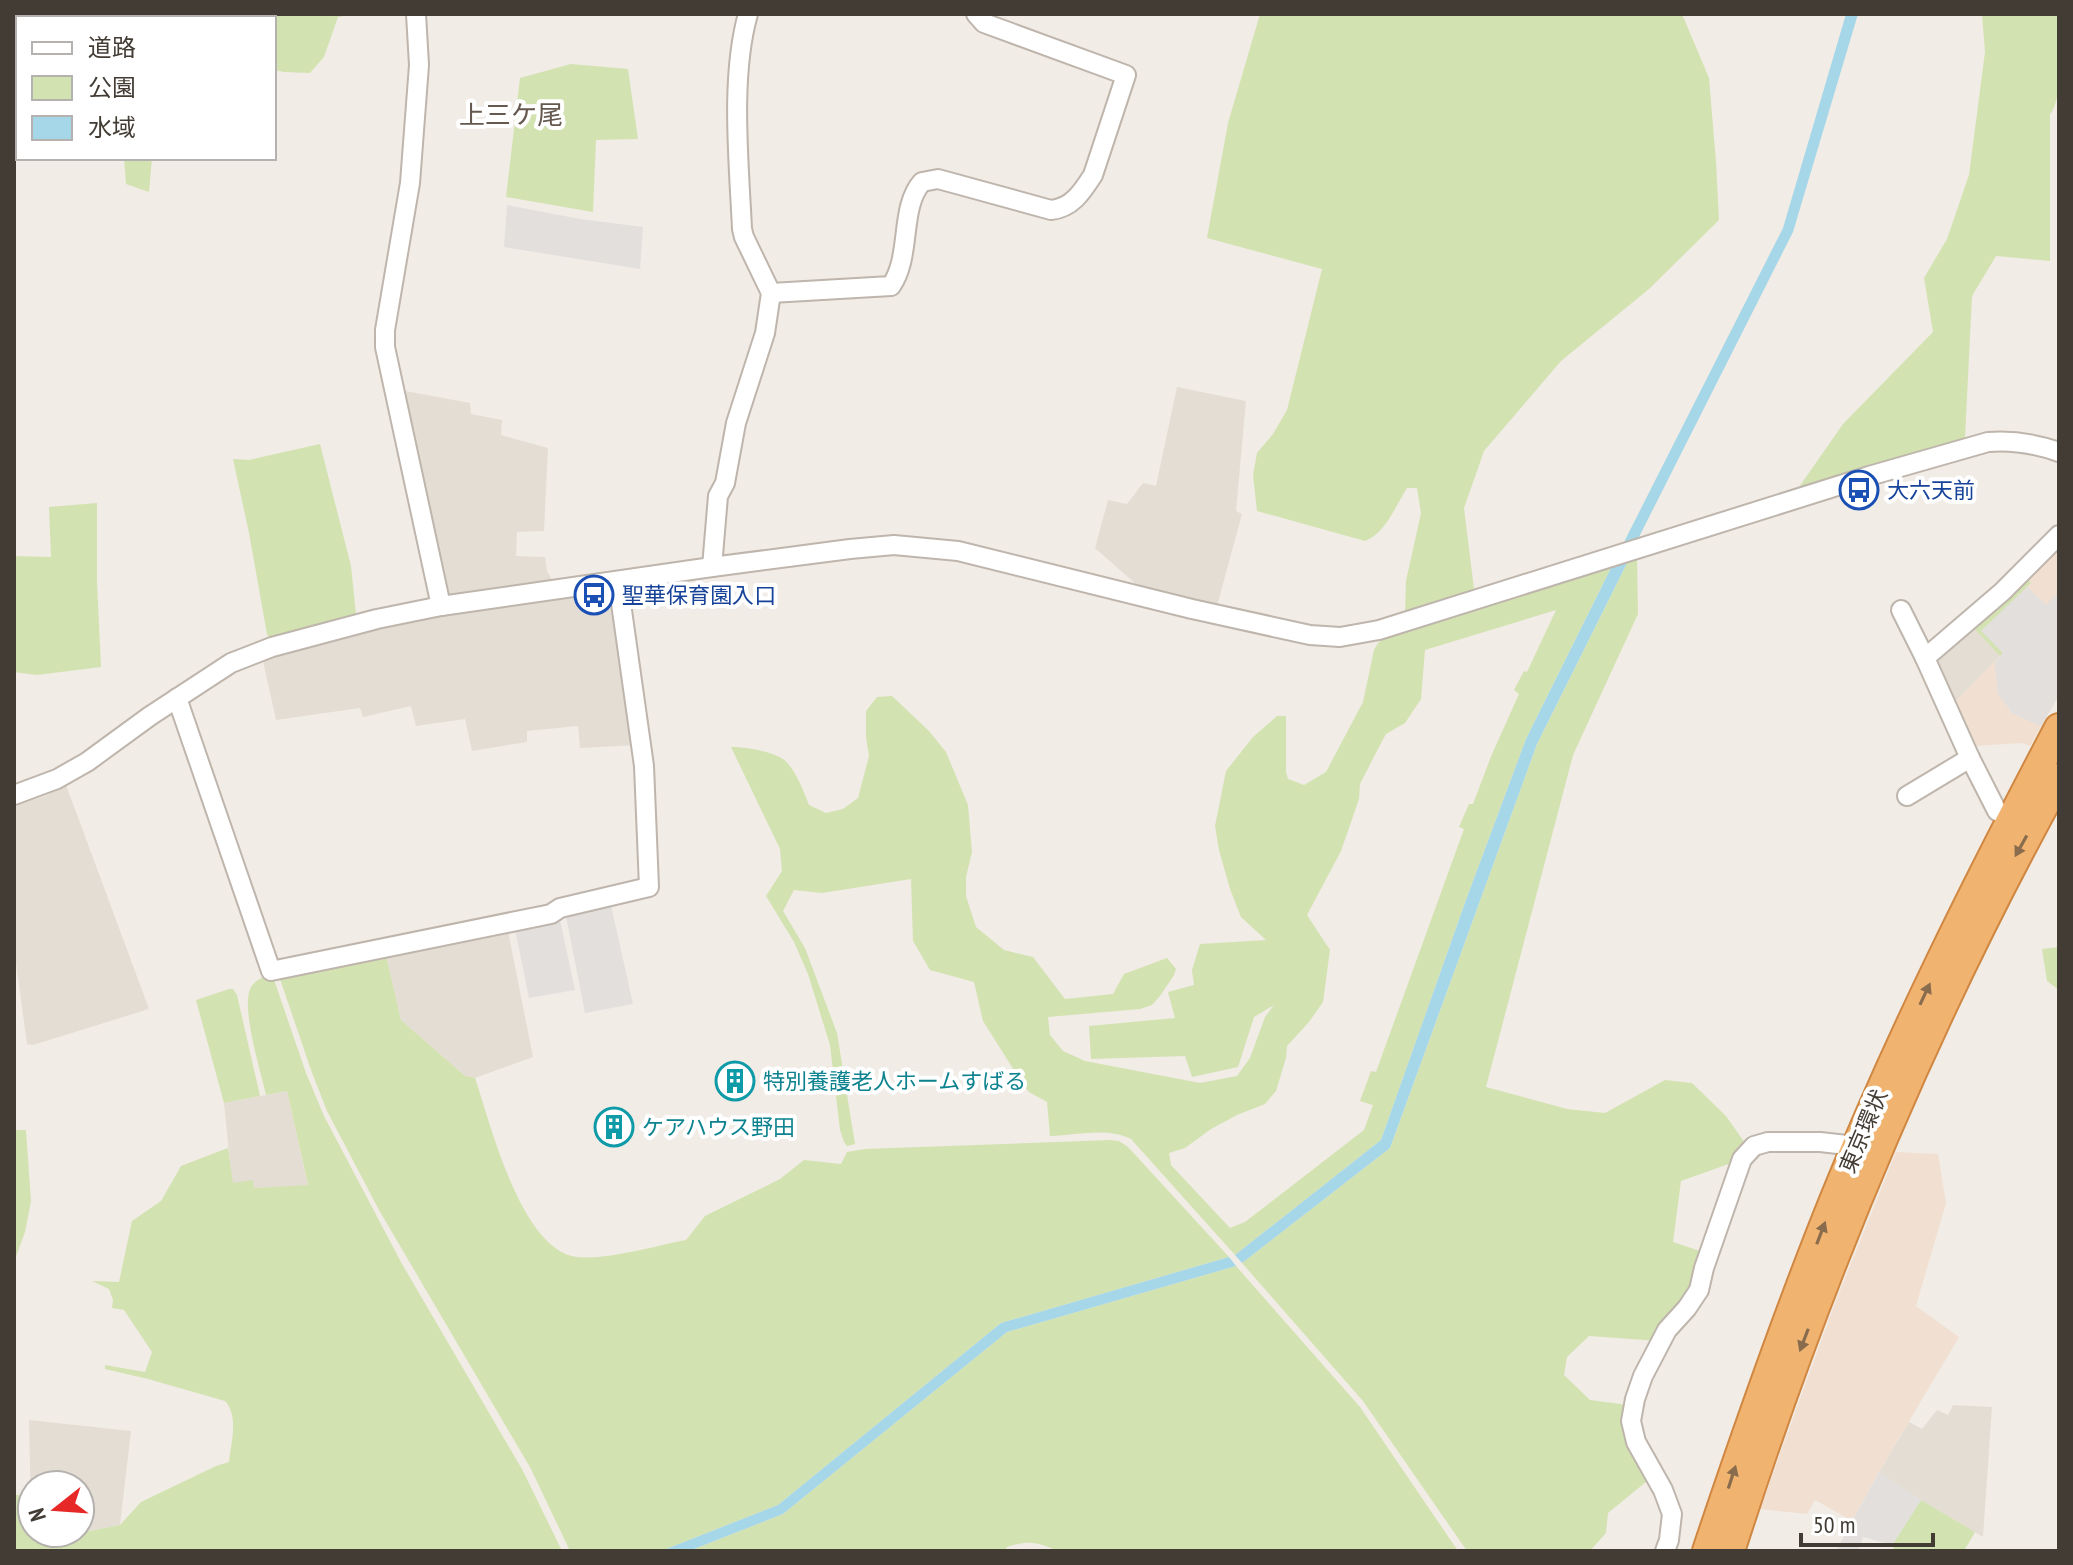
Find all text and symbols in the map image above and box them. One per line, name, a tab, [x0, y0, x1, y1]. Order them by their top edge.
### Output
legend	[16, 16, 276, 160]
text: 道路	[88, 32, 136, 63]
text: 公園	[88, 72, 136, 103]
district label: 上三ケ尾	[459, 98, 563, 131]
text: 水域	[88, 112, 136, 143]
bus stop icon: 大六天前	[1838, 469, 1880, 511]
place label: 大六天前	[1887, 476, 1975, 504]
bus stop icon: 聖華保育園入口	[573, 574, 615, 616]
place label: 聖華保育園入口	[622, 581, 776, 609]
one-way arrow	[2014, 835, 2028, 857]
one-way arrow	[1918, 983, 1931, 1006]
building icon: 特別養護老人ホームすばる	[714, 1060, 756, 1102]
place label: 特別養護老人ホームすばる	[763, 1067, 1026, 1095]
street label: 東京環状	[1833, 1085, 1893, 1177]
building icon: ケアハウス野田	[593, 1106, 635, 1148]
place label: ケアハウス野田	[642, 1113, 795, 1141]
one-way arrow	[1815, 1221, 1828, 1245]
one-way arrow	[1797, 1328, 1810, 1352]
one-way arrow	[1726, 1465, 1738, 1489]
north arrow	[16, 1469, 96, 1549]
scale bar	[1801, 1497, 1933, 1547]
text: N	[22, 1505, 52, 1525]
text: 50 m	[1813, 1509, 1855, 1540]

